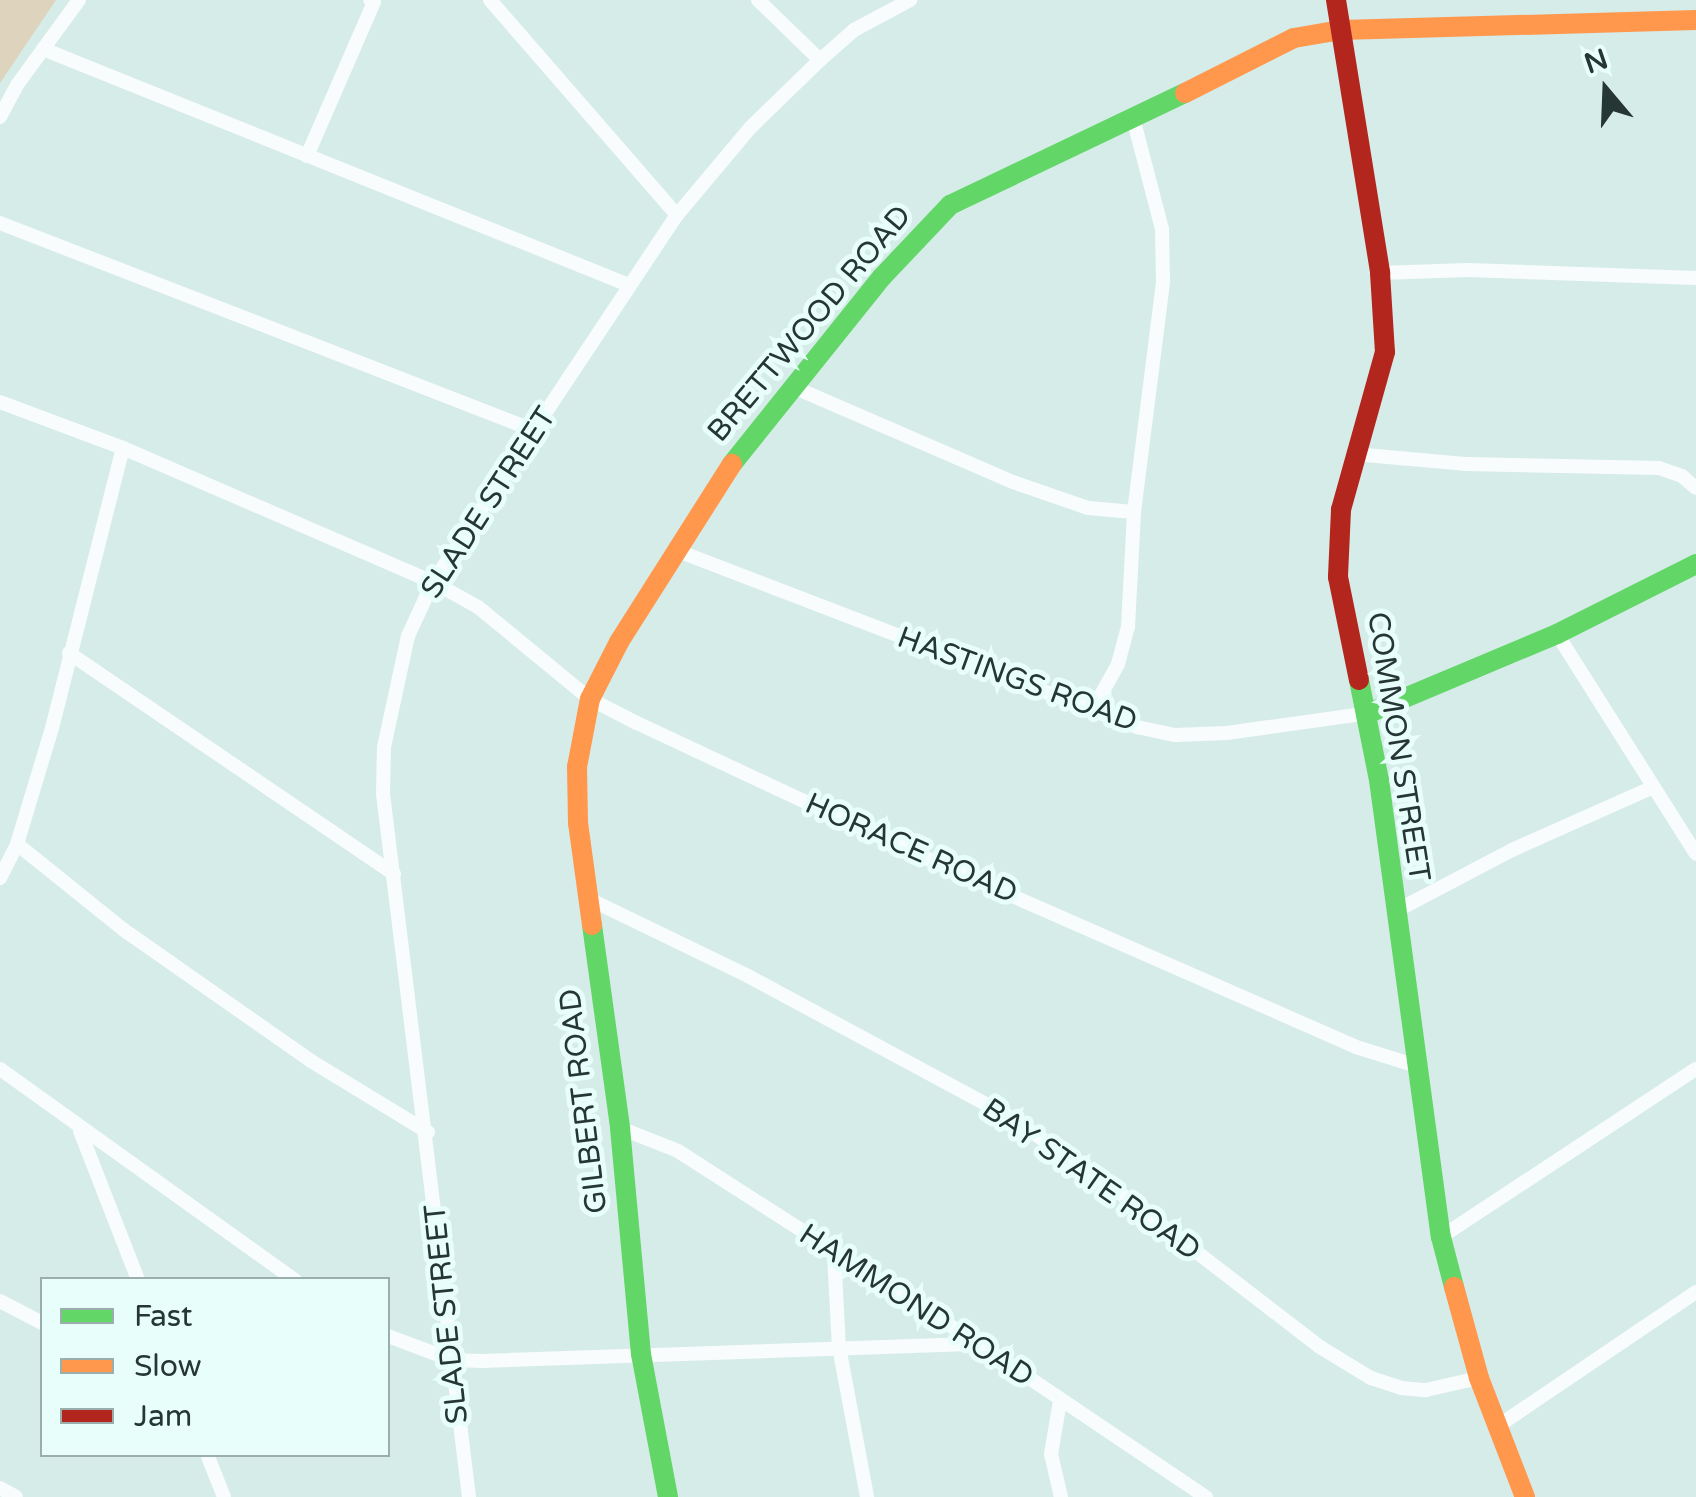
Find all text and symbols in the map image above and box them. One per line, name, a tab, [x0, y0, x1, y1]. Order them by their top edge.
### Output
north arrow	[1556, 40, 1656, 140]
text: N	[1580, 42, 1612, 81]
street label: BRETTWOOD ROAD	[701, 199, 919, 449]
street label: SLADE STREET	[414, 401, 564, 605]
street label: COMMON STREET	[1359, 610, 1437, 884]
street label: HASTINGS ROAD	[892, 620, 1142, 740]
street label: HORACE ROAD	[799, 786, 1023, 912]
street label: GILBERT ROAD	[552, 987, 616, 1215]
street label: BAY STATE ROAD	[975, 1091, 1207, 1269]
street label: SLADE STREET	[418, 1202, 476, 1426]
street label: HAMMOND ROAD	[792, 1217, 1040, 1395]
legend	[40, 1277, 390, 1457]
text: Fast	[134, 1298, 193, 1335]
text: Slow	[134, 1348, 202, 1385]
text: Jam	[134, 1398, 192, 1435]

